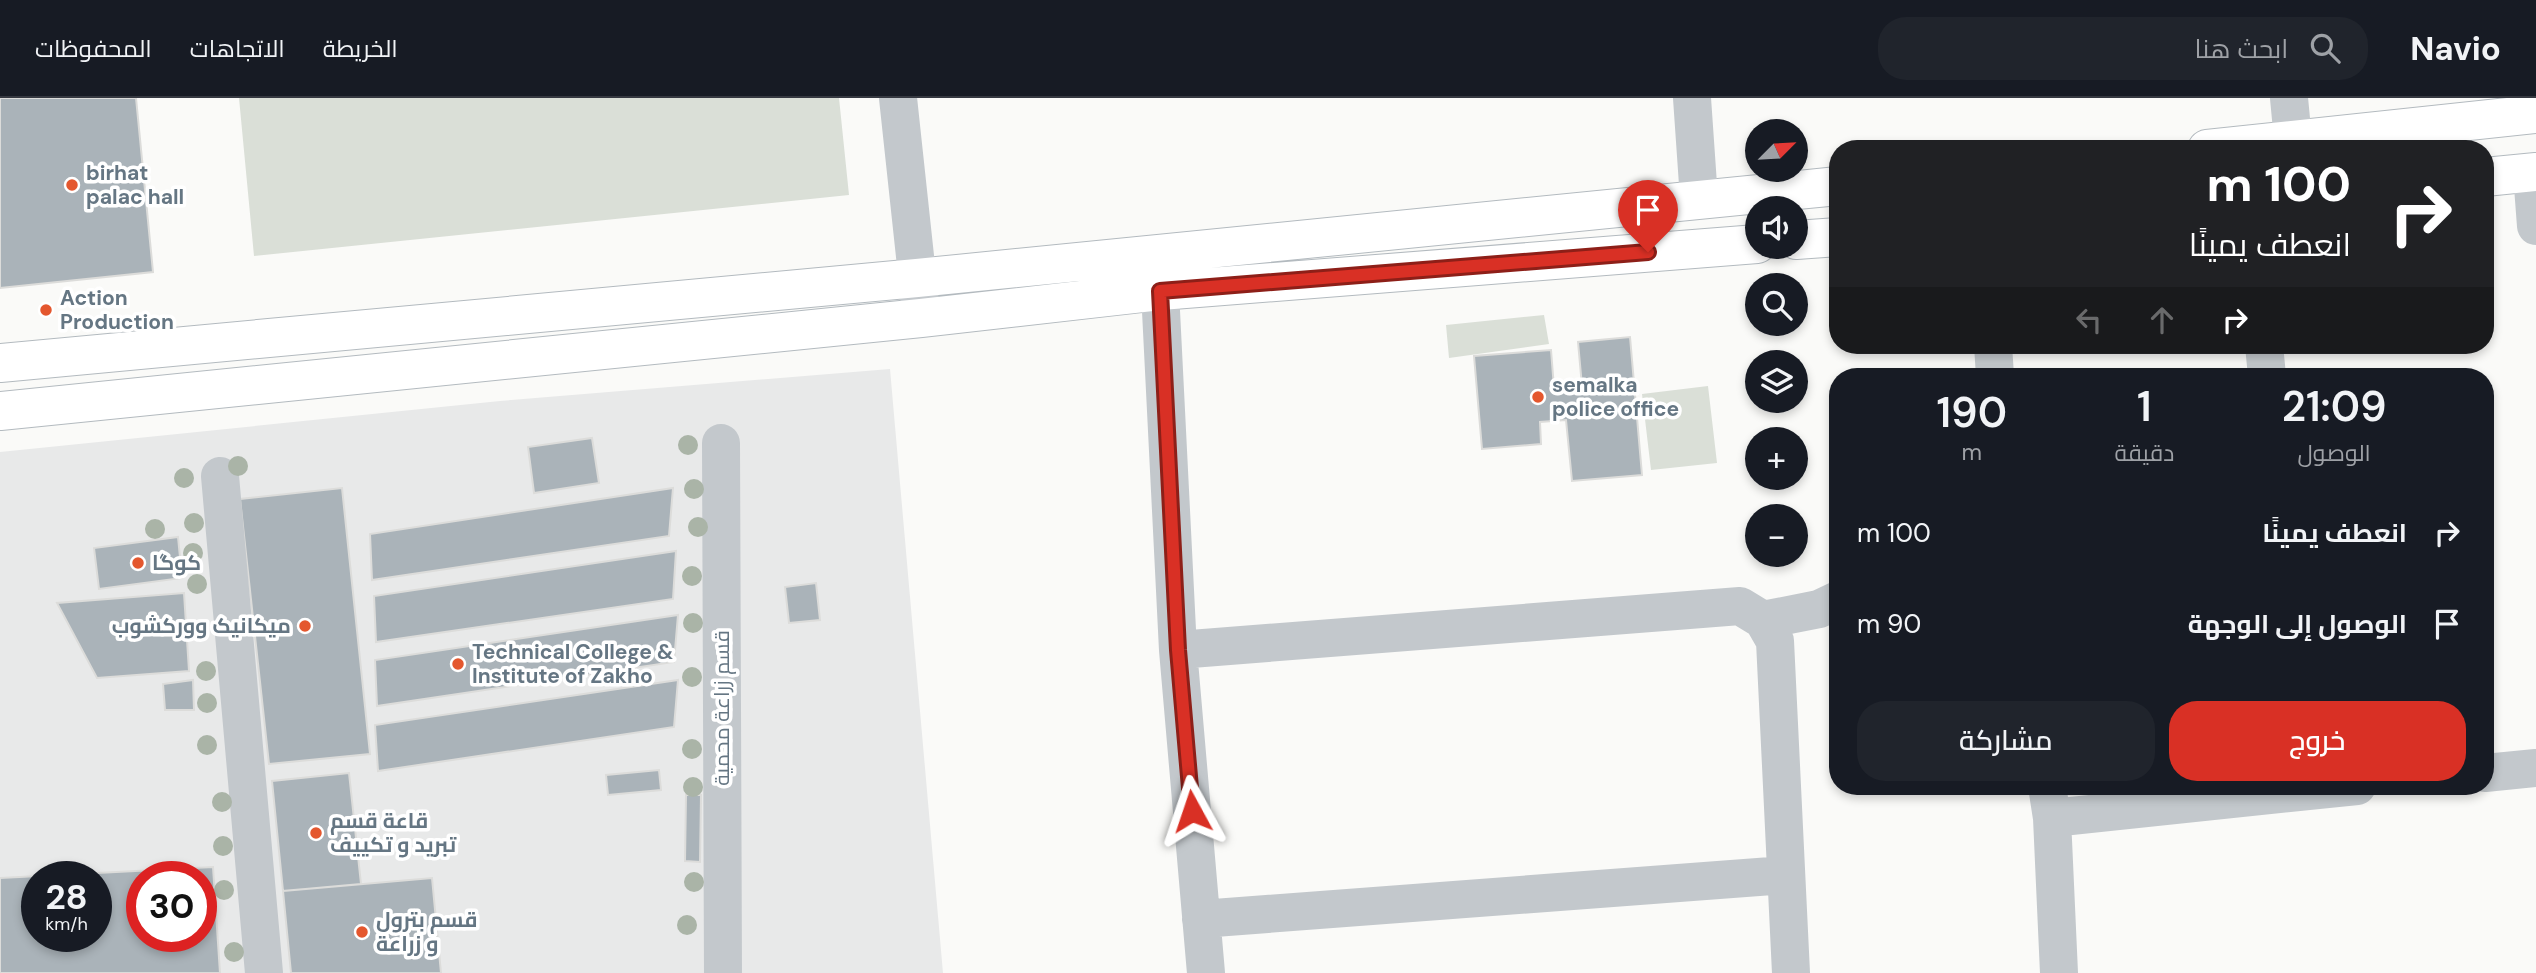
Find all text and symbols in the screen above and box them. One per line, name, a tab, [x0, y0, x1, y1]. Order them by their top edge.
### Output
search box	[1878, 17, 2368, 80]
text: Navio	[2410, 27, 2501, 70]
icon: search	[2306, 29, 2344, 67]
text: ابحث هنا	[2194, 32, 2288, 66]
text: المحفوظات	[35, 33, 152, 64]
text: الاتجاهات	[190, 33, 285, 64]
text: الخريطة	[323, 33, 398, 64]
north arrow	[1745, 119, 1808, 182]
map controls	[1745, 119, 1808, 567]
text: 100 m	[2207, 152, 2351, 216]
place label: birhat palac hall	[86, 159, 184, 211]
icon: right	[2375, 168, 2466, 259]
marker: birhat palac hall	[64, 177, 80, 193]
pin	[1618, 180, 1678, 252]
icon: arrive	[1629, 191, 1667, 229]
button: sound	[1745, 196, 1808, 259]
text: انعطف يمينًا	[2189, 224, 2351, 266]
button: search	[1745, 273, 1808, 336]
place label: Action Production	[60, 284, 174, 336]
icon: left	[2070, 301, 2108, 339]
icon: ahead	[2143, 301, 2181, 339]
icon: right	[2216, 301, 2254, 339]
marker: Action Production	[38, 302, 54, 318]
button: layers	[1745, 350, 1808, 413]
place label: semalka police office	[1552, 371, 1679, 423]
text: 1	[2137, 379, 2152, 434]
text: 21:09	[2282, 379, 2387, 434]
text: 190	[1936, 385, 2007, 440]
marker: semalka police office	[1530, 389, 1546, 405]
button: +	[1745, 427, 1808, 490]
text: m	[1962, 437, 1982, 467]
text: دقيقة	[2114, 438, 2174, 468]
text: الوصول	[2298, 438, 2371, 468]
button: −	[1745, 504, 1808, 567]
icon: right	[2428, 514, 2466, 552]
text: 100 m	[1857, 516, 1931, 550]
text: انعطف يمينًا	[2262, 516, 2407, 550]
place label: كوگا	[152, 549, 201, 577]
marker: كوگا	[130, 555, 146, 571]
icon: arrive	[2428, 605, 2466, 643]
text: 90 m	[1857, 607, 1921, 641]
text: الوصول إلى الوجهة	[2188, 607, 2407, 641]
place label: میکانیک وورکشوب	[112, 612, 291, 640]
marker: میکانیک وورکشوب	[297, 618, 313, 634]
street label: قسم زراعة محمية	[708, 630, 736, 786]
place label: Technical College & Institute of Zakho	[472, 638, 673, 690]
marker: Technical College & Institute of Zakho	[450, 656, 466, 672]
button: مشاركة	[1857, 701, 2155, 781]
button: خروج	[2169, 701, 2466, 781]
position arrow	[1155, 774, 1229, 848]
place label: قاعة قسم تبرید و تکییف	[330, 807, 458, 859]
marker: قاعة قسم تبرید و تکییف	[308, 825, 324, 841]
speed limit sign: 30	[126, 861, 217, 952]
text: 28	[45, 874, 88, 920]
place label: قسم بترول و زراعة	[376, 906, 477, 958]
text: km/h	[45, 912, 88, 936]
marker: قسم بترول و زراعة	[354, 924, 370, 940]

